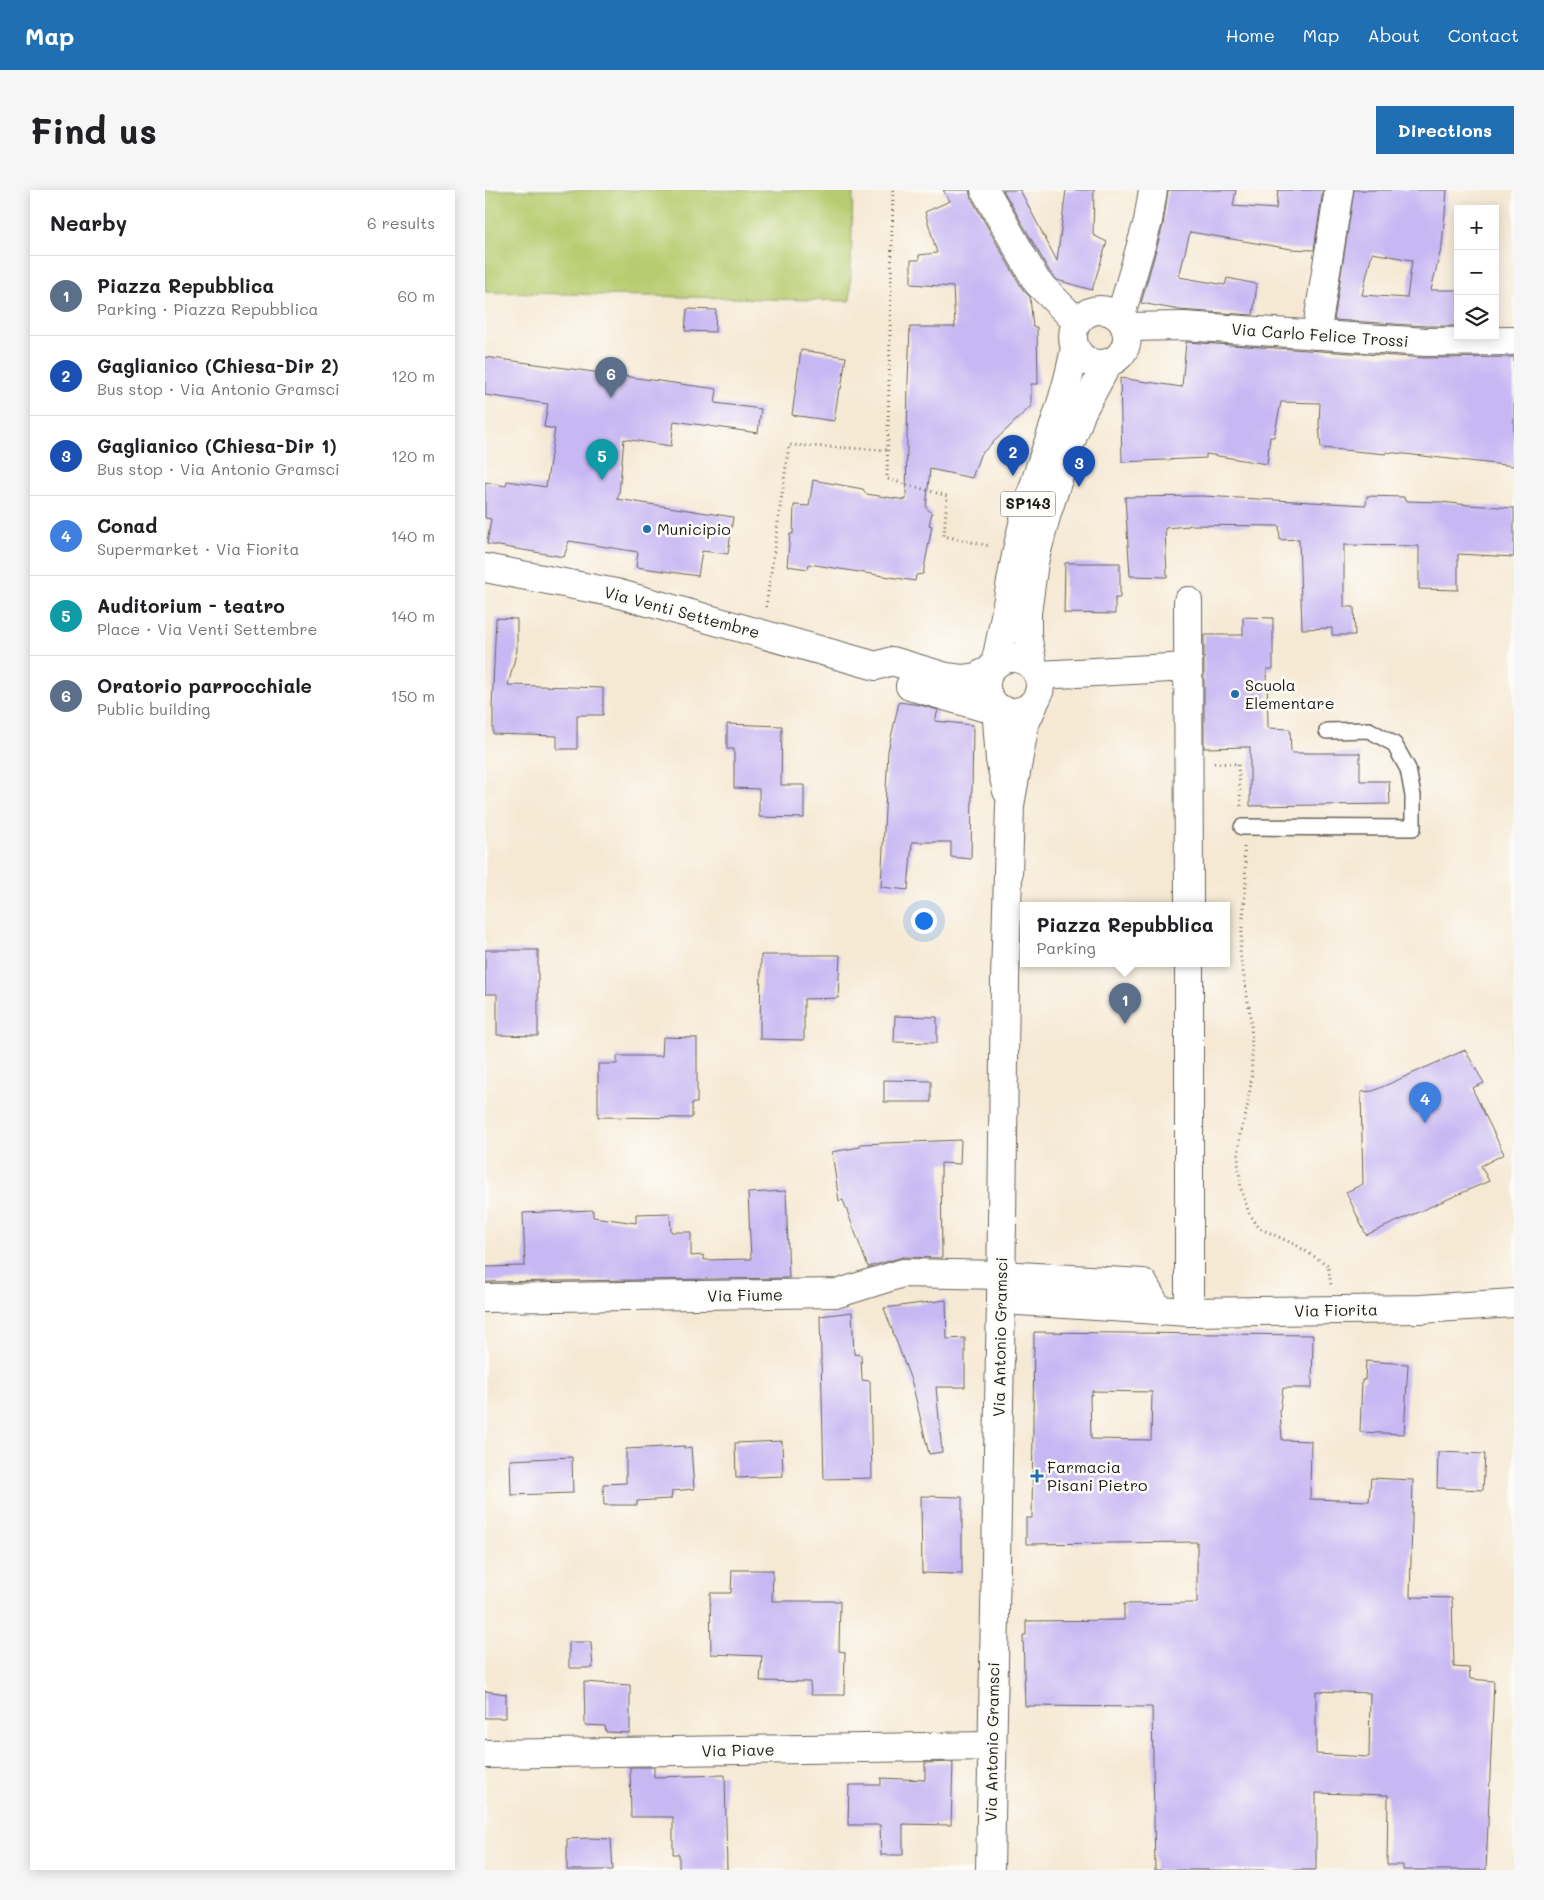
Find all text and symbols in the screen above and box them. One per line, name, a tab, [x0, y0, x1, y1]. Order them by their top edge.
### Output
text: Map	[25, 20, 74, 51]
text: Home	[1226, 23, 1275, 47]
text: Map	[1303, 23, 1339, 47]
text: About	[1367, 23, 1420, 47]
text: Contact	[1448, 23, 1519, 47]
button: Directions	[1376, 106, 1514, 154]
text: Find us	[30, 107, 157, 153]
map controls	[1454, 205, 1499, 340]
button: +	[1454, 205, 1499, 250]
text: Nearby	[50, 209, 127, 236]
text: 6 results	[367, 212, 435, 233]
button: −	[1454, 250, 1499, 295]
text: Piazza Repubblica	[97, 273, 274, 298]
text: 1	[62, 285, 70, 306]
text: 60 m	[398, 285, 435, 306]
button: layers	[1454, 295, 1499, 340]
text: Parking · Piazza Repubblica	[97, 298, 319, 319]
street label: Via Carlo Felice Trossi	[1231, 318, 1409, 351]
text: Gaglianico (Chiesa-Dir 2)	[97, 353, 339, 378]
pin: 6	[595, 357, 627, 398]
text: 2	[62, 365, 70, 386]
text: 120 m	[391, 365, 435, 386]
text: Bus stop · Via Antonio Gramsci	[97, 378, 340, 399]
text: Gaglianico (Chiesa-Dir 1)	[97, 433, 337, 458]
pin: 2	[997, 435, 1029, 476]
pin: 5	[586, 439, 618, 480]
text: 3	[61, 445, 71, 466]
text: 120 m	[391, 445, 435, 466]
pin: 3	[1063, 446, 1095, 487]
text: Bus stop · Via Antonio Gramsci	[97, 458, 340, 479]
road number: SP143	[1001, 492, 1055, 516]
text: Conad	[97, 513, 157, 538]
place label: Municipio	[657, 518, 731, 539]
marker: Municipio	[641, 523, 653, 535]
text: 4	[61, 525, 71, 546]
text: 140 m	[391, 525, 435, 546]
text: Supermarket · Via Fiorita	[97, 538, 300, 559]
street label: Via Venti Settembre	[602, 581, 762, 642]
text: Auditorium - teatro	[97, 593, 285, 618]
text: 5	[61, 605, 71, 626]
text: 140 m	[391, 605, 435, 626]
text: Place · Via Venti Settembre	[97, 618, 317, 639]
text: Oratorio parrocchiale	[97, 673, 312, 698]
place label: Scuola Elementare	[1245, 674, 1335, 713]
text: 6	[61, 685, 71, 706]
text: 150 m	[391, 685, 435, 706]
marker: Scuola Elementare	[1229, 688, 1241, 700]
text: Public building	[97, 698, 210, 719]
popup	[1020, 902, 1230, 967]
your location	[911, 908, 937, 934]
text: Piazza Repubblica	[1036, 912, 1214, 937]
text: Parking	[1036, 937, 1096, 958]
pin: 1	[1109, 983, 1141, 1024]
pin: 4	[1409, 1082, 1441, 1123]
street label: Via Antonio Gramsci	[988, 1257, 1011, 1417]
street label: Via Fiume	[707, 1283, 783, 1306]
street label: Via Fiorita	[1294, 1298, 1378, 1321]
place label: Farmacia Pisani Pietro	[1047, 1456, 1147, 1495]
marker: Farmacia Pisani Pietro	[1031, 1470, 1043, 1482]
street label: Via Antonio Gramsci	[980, 1662, 1003, 1822]
street label: Via Piave	[701, 1738, 775, 1761]

